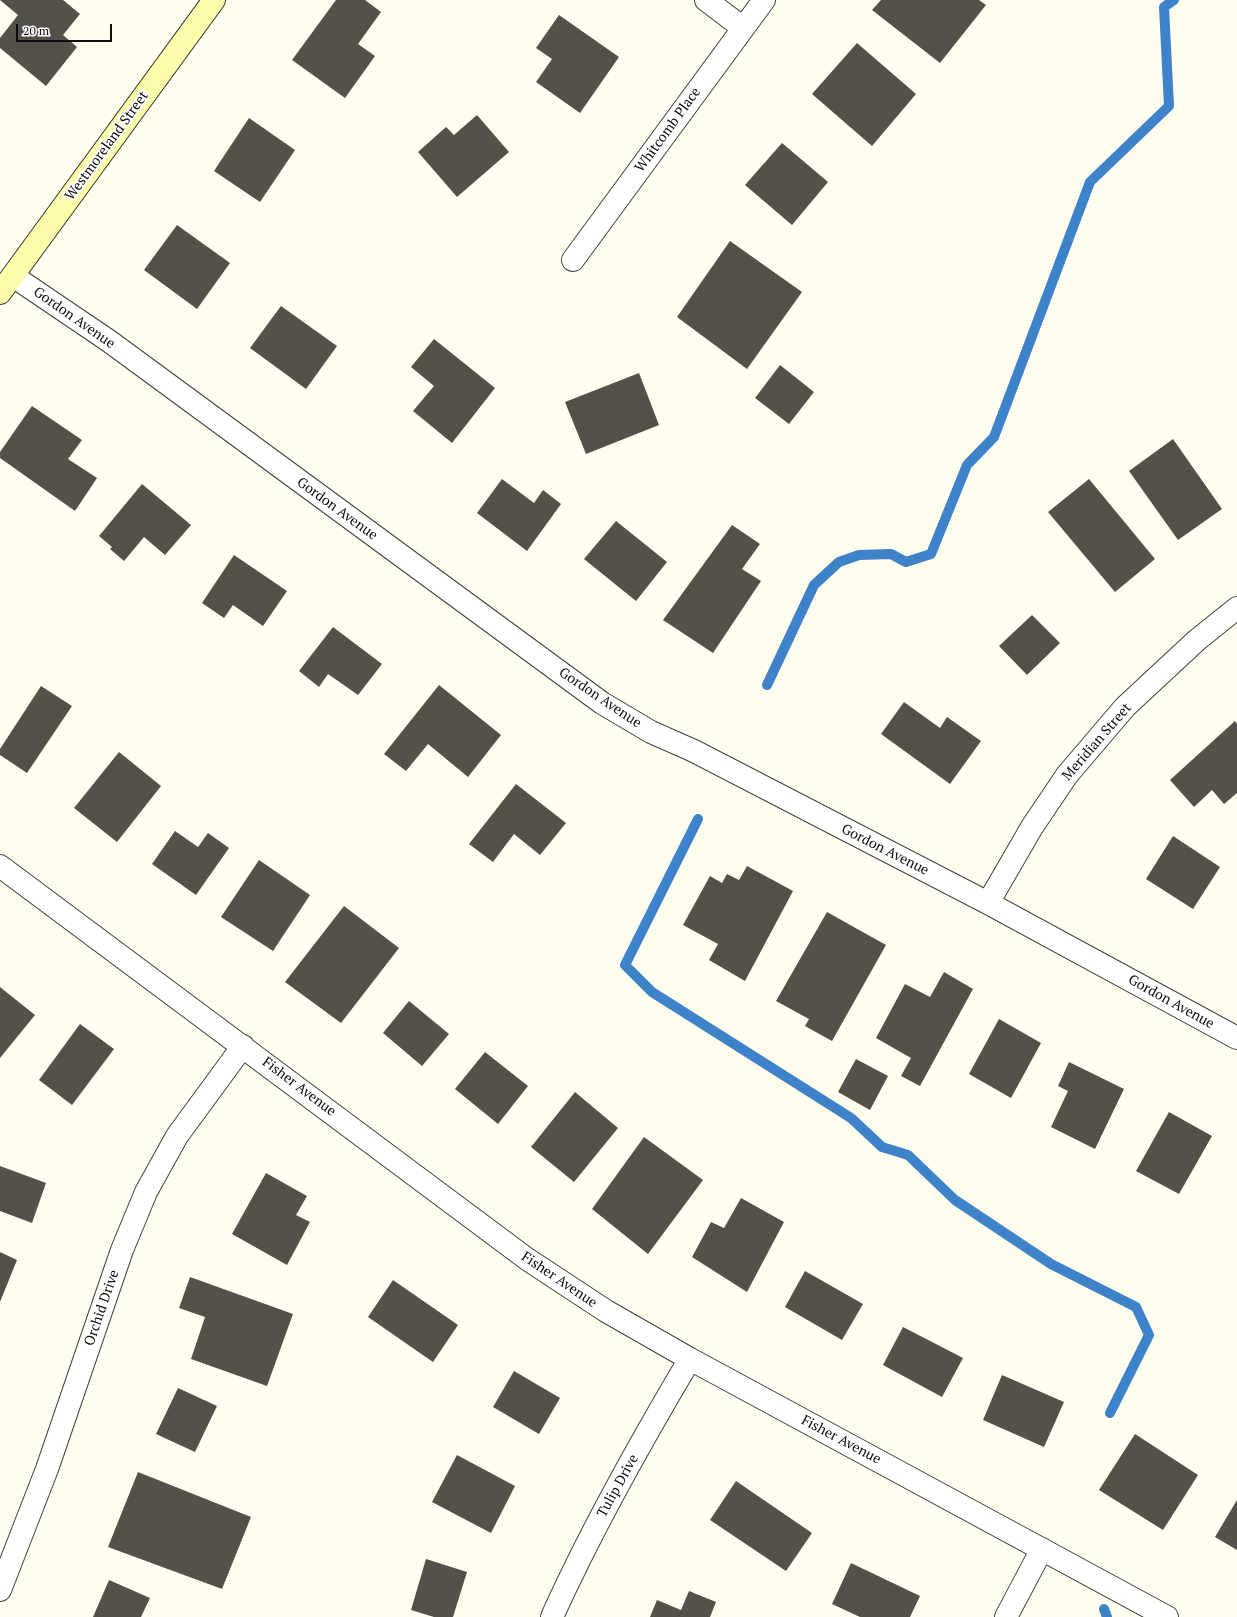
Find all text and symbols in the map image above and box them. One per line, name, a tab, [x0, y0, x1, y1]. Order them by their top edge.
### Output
scale bar	[18, 16, 114, 42]
text: 20 m	[23, 23, 49, 38]
street label: Whitcomb Place	[632, 84, 704, 176]
street label: Westmoreland Street	[62, 88, 152, 204]
street label: Gordon Avenue	[30, 284, 118, 352]
street label: Gordon Avenue	[293, 474, 381, 544]
street label: Gordon Avenue	[556, 664, 644, 732]
street label: Meridian Street	[1059, 700, 1135, 784]
street label: Gordon Avenue	[839, 821, 931, 879]
street label: Gordon Avenue	[1125, 971, 1217, 1033]
street label: Fisher Avenue	[259, 1054, 339, 1120]
street label: Fisher Avenue	[518, 1248, 600, 1312]
street label: Orchid Drive	[81, 1268, 123, 1348]
street label: Fisher Avenue	[798, 1412, 884, 1468]
street label: Tulip Drive	[594, 1452, 642, 1520]

